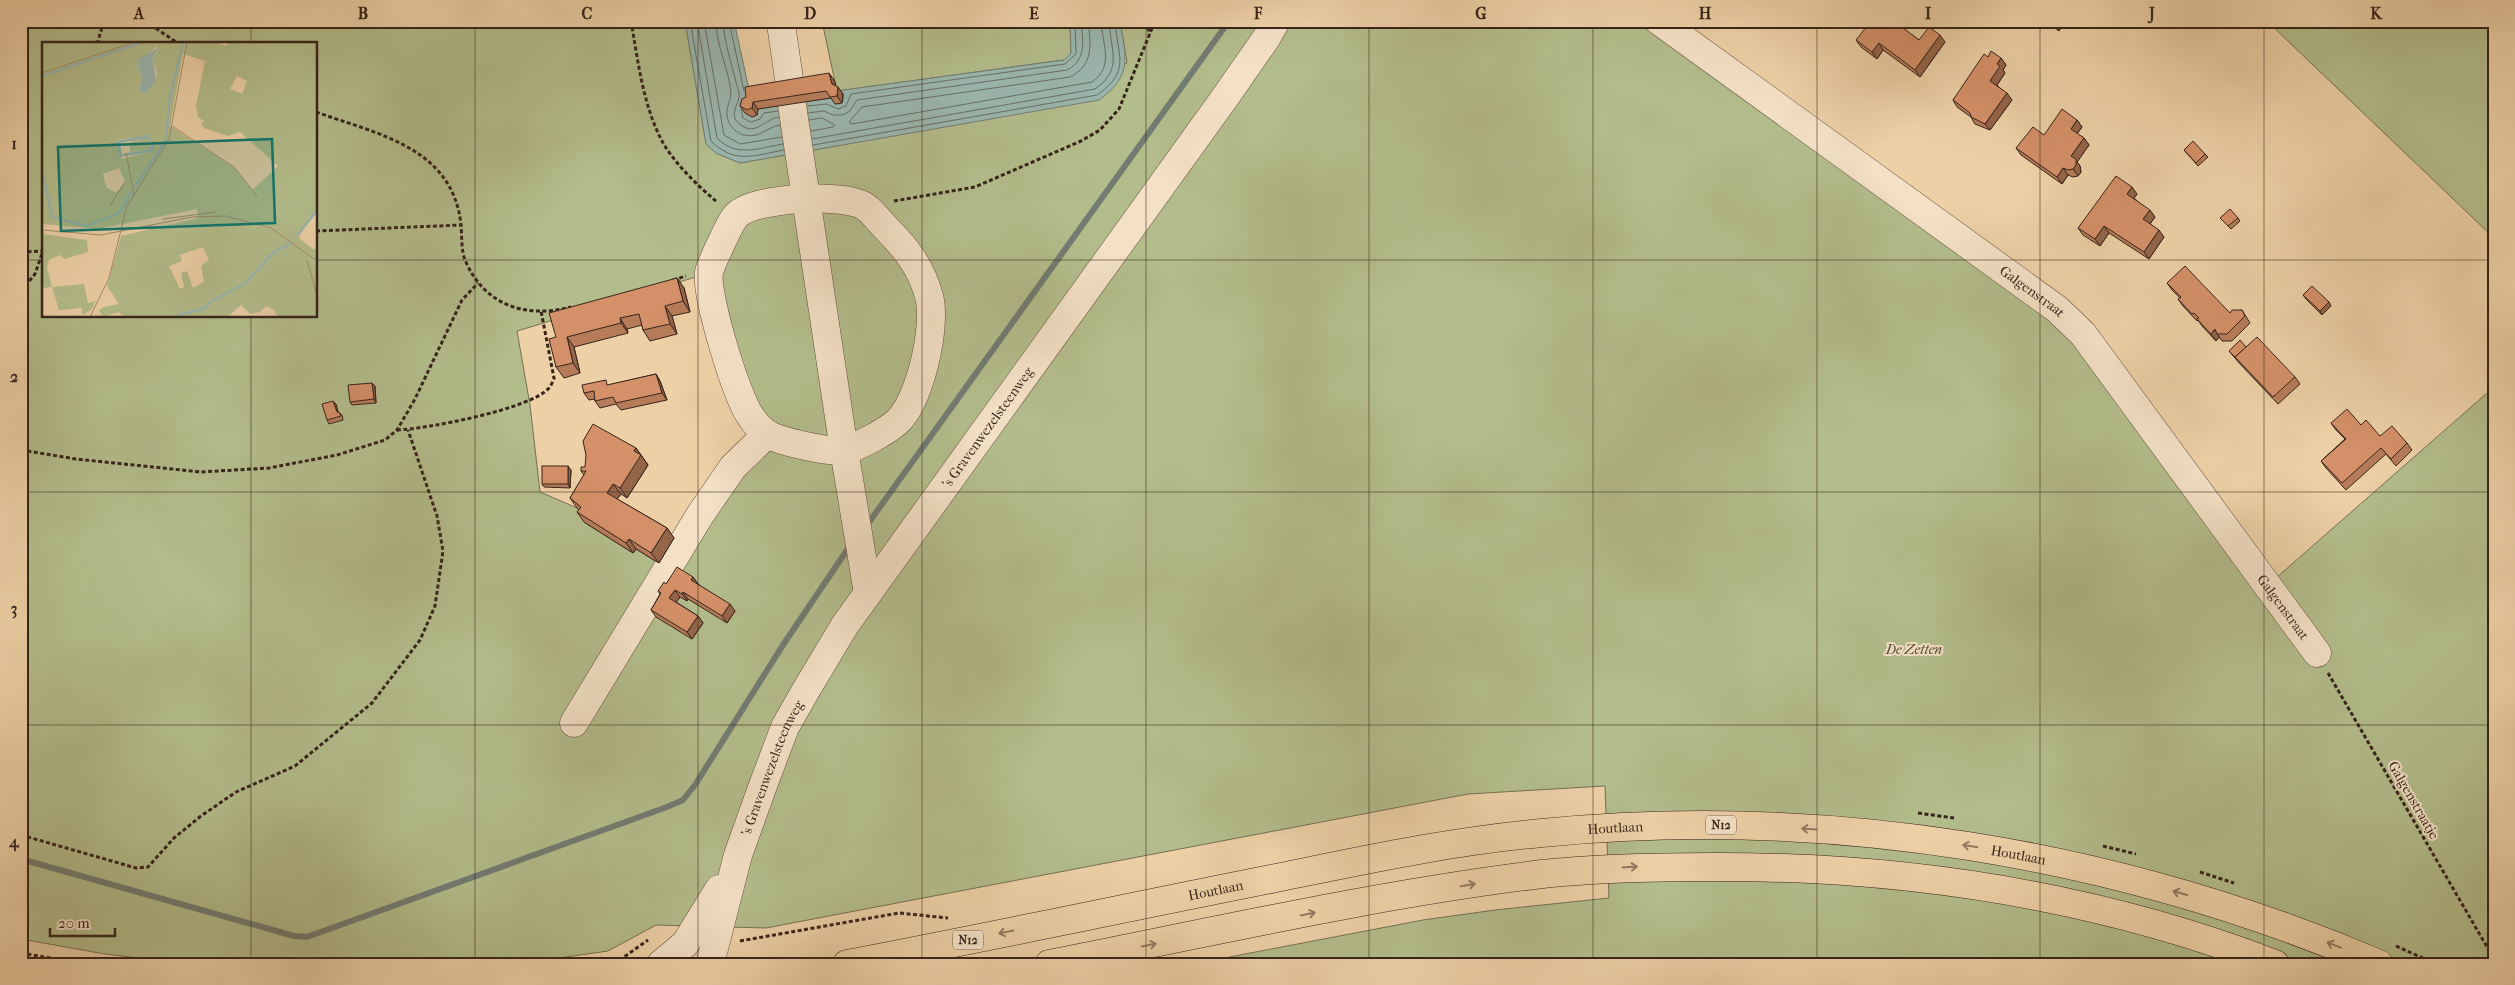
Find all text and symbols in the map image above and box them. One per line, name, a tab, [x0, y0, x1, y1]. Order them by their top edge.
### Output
text: A	[133, 4, 145, 23]
text: B	[358, 4, 368, 23]
text: C	[582, 4, 593, 23]
text: D	[804, 4, 816, 23]
text: E	[1029, 4, 1039, 23]
text: F	[1253, 4, 1263, 23]
text: G	[1475, 4, 1487, 23]
text: H	[1699, 4, 1712, 23]
text: I	[1925, 4, 1932, 23]
text: J	[2147, 4, 2155, 24]
text: K	[2370, 4, 2383, 23]
inset map	[42, 42, 318, 318]
text: 1	[11, 134, 17, 153]
street label: Galgenstraat	[1996, 262, 2068, 321]
street label: 's Gravenwezelsteenweg	[939, 363, 1037, 491]
text: 2	[10, 367, 18, 386]
street label: Galgenstraat	[2253, 571, 2313, 643]
text: 3	[11, 599, 17, 619]
park label: De Zetten	[1885, 641, 1942, 658]
street label: 's Gravenwezelsteenweg	[737, 697, 808, 838]
street label: Galgenstraatje	[2384, 758, 2443, 842]
road number: N12	[1706, 816, 1736, 834]
street label: Houtlaan	[1587, 818, 1644, 838]
one-way arrow	[1801, 824, 1817, 834]
text: 4	[8, 832, 20, 852]
one-way arrow	[1963, 840, 1979, 850]
street label: Houtlaan	[1989, 842, 2047, 869]
one-way arrow	[1621, 863, 1637, 872]
street label: Houtlaan	[1187, 877, 1245, 904]
one-way arrow	[1460, 879, 1476, 889]
one-way arrow	[2172, 888, 2188, 898]
scale bar	[50, 905, 115, 937]
one-way arrow	[1300, 908, 1316, 918]
text: 20 m	[58, 914, 90, 932]
one-way arrow	[998, 928, 1014, 938]
road number: N12	[953, 930, 983, 950]
one-way arrow	[1140, 939, 1156, 949]
one-way arrow	[2326, 940, 2342, 949]

